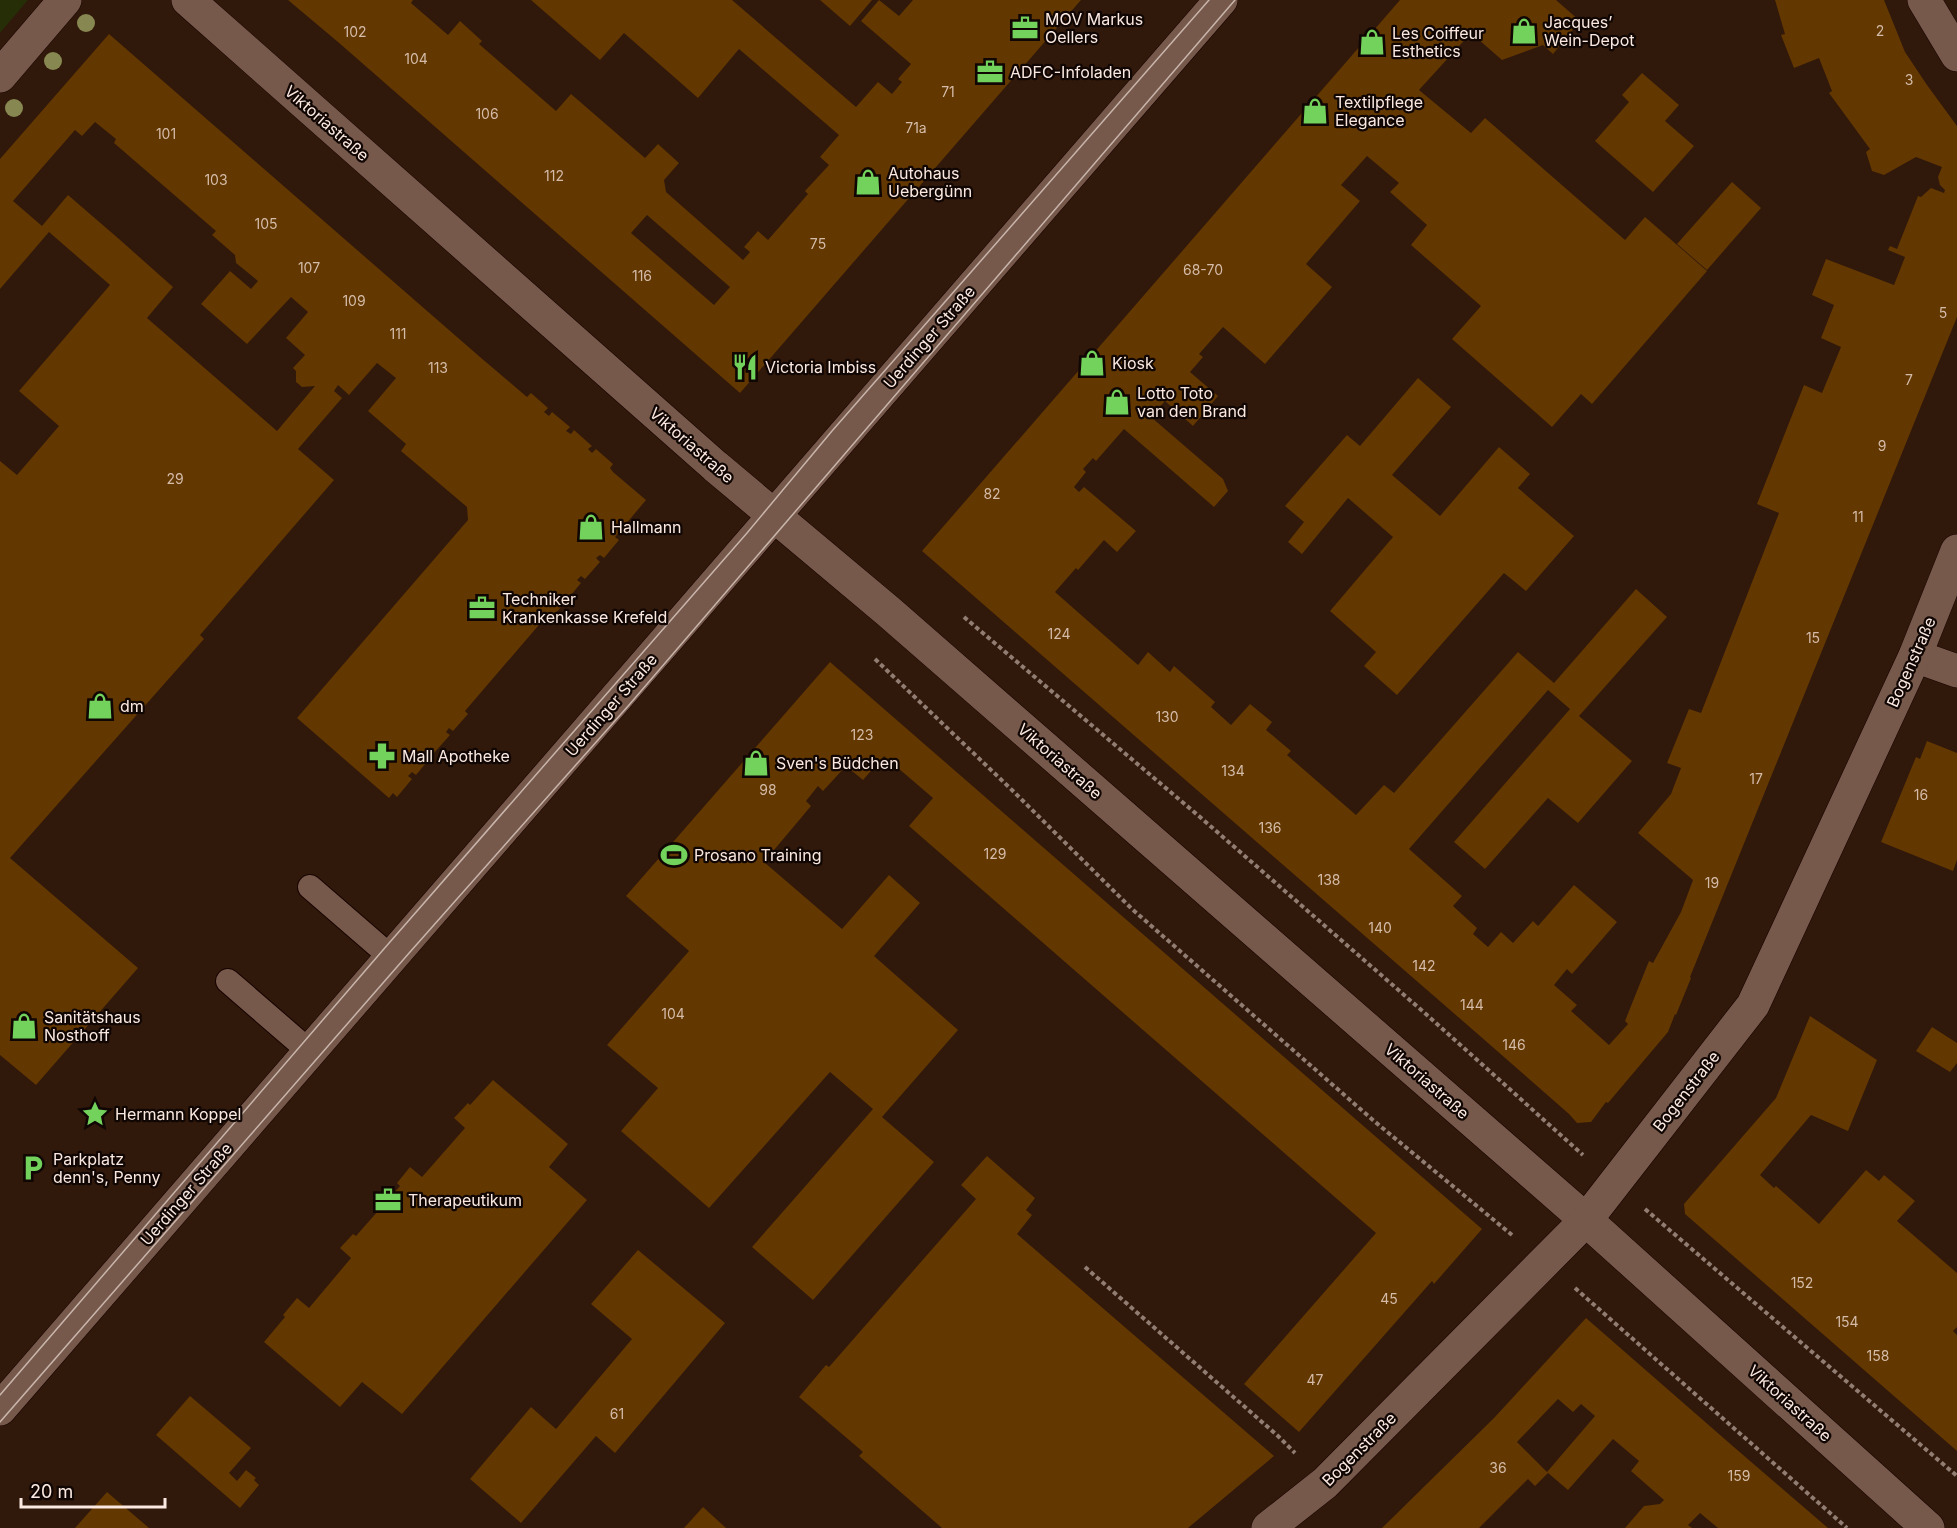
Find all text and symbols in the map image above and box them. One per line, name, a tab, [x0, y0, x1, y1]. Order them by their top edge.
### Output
place label: MOV Markus Oellers	[1045, 9, 1143, 47]
place label: Jacques’ Wein-Depot	[1544, 12, 1634, 50]
office icon: MOV Markus Oellers	[1010, 13, 1040, 43]
shop icon: Jacques’ Wein-Depot	[1509, 16, 1539, 46]
house number: 2	[1876, 22, 1884, 39]
house number: 102	[343, 23, 367, 40]
place label: Les Coiffeur Esthetics	[1392, 23, 1484, 61]
shop icon: Les Coiffeur Esthetics	[1357, 27, 1387, 57]
house number: 104	[404, 50, 428, 67]
office icon: ADFC-Infoladen	[975, 57, 1005, 87]
place label: ADFC-Infoladen	[1010, 62, 1131, 82]
house number: 3	[1905, 71, 1913, 88]
street label: Viktoriastraße	[281, 81, 373, 165]
house number: 71	[941, 83, 955, 100]
place label: Textilpflege Elegance	[1335, 92, 1423, 130]
shop icon: Textilpflege Elegance	[1300, 96, 1330, 126]
house number: 106	[475, 105, 499, 122]
house number: 71a	[905, 119, 927, 136]
house number: 101	[156, 125, 176, 142]
place label: Autohaus Uebergünn	[888, 163, 972, 201]
house number: 112	[544, 167, 564, 184]
shop icon: Autohaus Uebergünn	[853, 167, 883, 197]
house number: 103	[204, 171, 228, 188]
house number: 105	[254, 215, 278, 232]
house number: 75	[810, 235, 826, 252]
house number: 107	[298, 259, 320, 276]
house number: 68-70	[1183, 261, 1223, 278]
house number: 116	[632, 267, 652, 284]
street label: Uerdinger Straße	[879, 282, 979, 392]
house number: 109	[342, 292, 366, 309]
house number: 5	[1939, 304, 1947, 321]
house number: 111	[389, 325, 407, 342]
shop icon: Kiosk	[1077, 348, 1107, 378]
restaurant icon: Victoria Imbiss	[730, 352, 760, 382]
place label: Kiosk	[1112, 353, 1154, 373]
place label: Victoria Imbiss	[765, 357, 876, 377]
house number: 113	[428, 359, 448, 376]
house number: 7	[1905, 371, 1913, 388]
place label: Lotto Toto van den Brand	[1137, 383, 1247, 421]
shop icon: Lotto Toto van den Brand	[1102, 387, 1132, 417]
street label: Viktoriastraße	[646, 403, 738, 487]
house number: 9	[1878, 437, 1886, 454]
house number: 29	[166, 470, 184, 487]
house number: 82	[983, 485, 1001, 502]
house number: 11	[1852, 508, 1864, 525]
shop icon: Hallmann	[576, 512, 606, 542]
place label: Hallmann	[611, 517, 682, 537]
place label: Techniker Krankenkasse Krefeld	[502, 589, 667, 627]
office icon: Techniker Krankenkasse Krefeld	[467, 593, 497, 623]
street label: Bogenstraße	[1882, 614, 1940, 710]
house number: 124	[1047, 625, 1071, 642]
house number: 15	[1806, 629, 1820, 646]
street label: Uerdinger Straße	[561, 650, 661, 760]
shop icon: dm	[85, 691, 115, 721]
place label: dm	[120, 696, 144, 716]
house number: 130	[1155, 708, 1179, 725]
street label: Viktoriastraße	[1014, 719, 1106, 803]
house number: 123	[851, 726, 873, 743]
pharmacy icon: Mall Apotheke	[367, 741, 397, 771]
place label: Mall Apotheke	[402, 746, 510, 766]
shop icon: Sven's Büdchen	[741, 748, 771, 778]
place label: Sven's Büdchen	[776, 753, 899, 773]
house number: 134	[1221, 762, 1245, 779]
house number: 17	[1749, 770, 1763, 787]
house number: 98	[759, 781, 777, 798]
house number: 16	[1914, 786, 1928, 803]
house number: 136	[1258, 819, 1282, 836]
sports icon: Prosano Training	[659, 840, 689, 870]
place label: Prosano Training	[694, 845, 821, 865]
house number: 129	[984, 845, 1006, 862]
house number: 138	[1317, 871, 1341, 888]
house number: 19	[1705, 874, 1719, 891]
house number: 140	[1368, 919, 1392, 936]
house number: 142	[1412, 957, 1436, 974]
house number: 144	[1460, 996, 1484, 1013]
house number: 104	[661, 1005, 685, 1022]
place label: Sanitätshaus Nosthoff	[44, 1007, 141, 1045]
shop icon: Sanitätshaus Nosthoff	[9, 1011, 39, 1041]
house number: 146	[1502, 1036, 1526, 1053]
street label: Viktoriastraße	[1381, 1039, 1473, 1123]
street label: Bogenstraße	[1648, 1047, 1724, 1135]
place icon: Hermann Koppel	[80, 1099, 110, 1129]
place label: Hermann Koppel	[115, 1104, 241, 1124]
street label: Uerdinger Straße	[136, 1139, 236, 1249]
place label: Parkplatz denn's, Penny	[53, 1149, 161, 1187]
parking icon: Parkplatz denn's, Penny	[18, 1153, 48, 1183]
office icon: Therapeutikum	[373, 1185, 403, 1215]
place label: Therapeutikum	[408, 1190, 522, 1210]
house number: 152	[1791, 1274, 1813, 1291]
house number: 45	[1380, 1290, 1398, 1307]
house number: 154	[1835, 1313, 1859, 1330]
house number: 158	[1867, 1347, 1889, 1364]
street label: Viktoriastraße	[1744, 1360, 1836, 1446]
house number: 47	[1307, 1371, 1324, 1388]
house number: 61	[610, 1405, 624, 1422]
street label: Bogenstraße	[1318, 1408, 1400, 1490]
house number: 36	[1489, 1459, 1507, 1476]
house number: 159	[1728, 1467, 1750, 1484]
scale bar	[21, 1471, 165, 1509]
text: 20 m	[30, 1481, 73, 1502]

